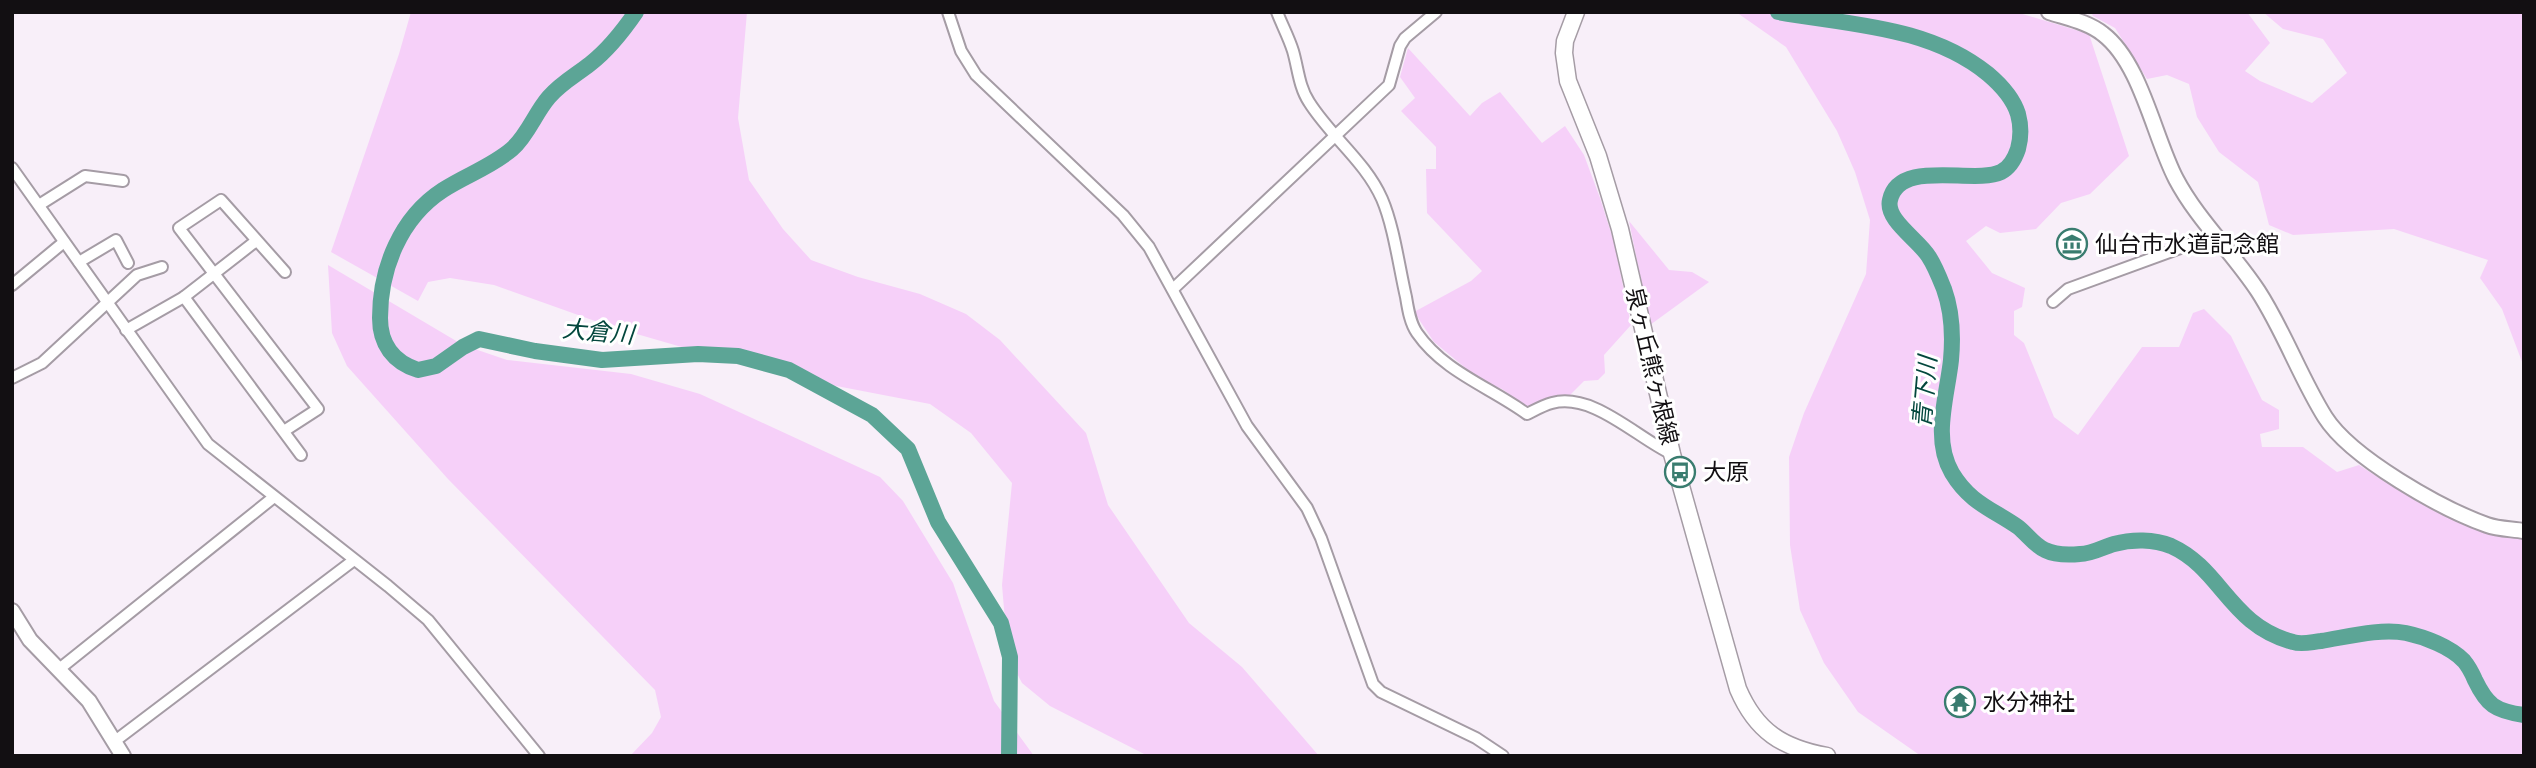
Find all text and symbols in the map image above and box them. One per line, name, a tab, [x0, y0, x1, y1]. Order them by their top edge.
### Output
museum icon: 仙台市水道記念館	[2055, 227, 2089, 261]
place label: 仙台市水道記念館	[2095, 228, 2279, 258]
street label: 泉ヶ丘熊ヶ根線	[1620, 284, 1686, 448]
water label: 大倉川	[561, 312, 638, 350]
water label: 青下川	[1905, 352, 1943, 429]
bus stop icon: 大原	[1663, 455, 1697, 489]
place label: 大原	[1703, 456, 1749, 486]
temple icon: 水分神社	[1943, 685, 1977, 719]
place label: 水分神社	[1983, 686, 2075, 716]

